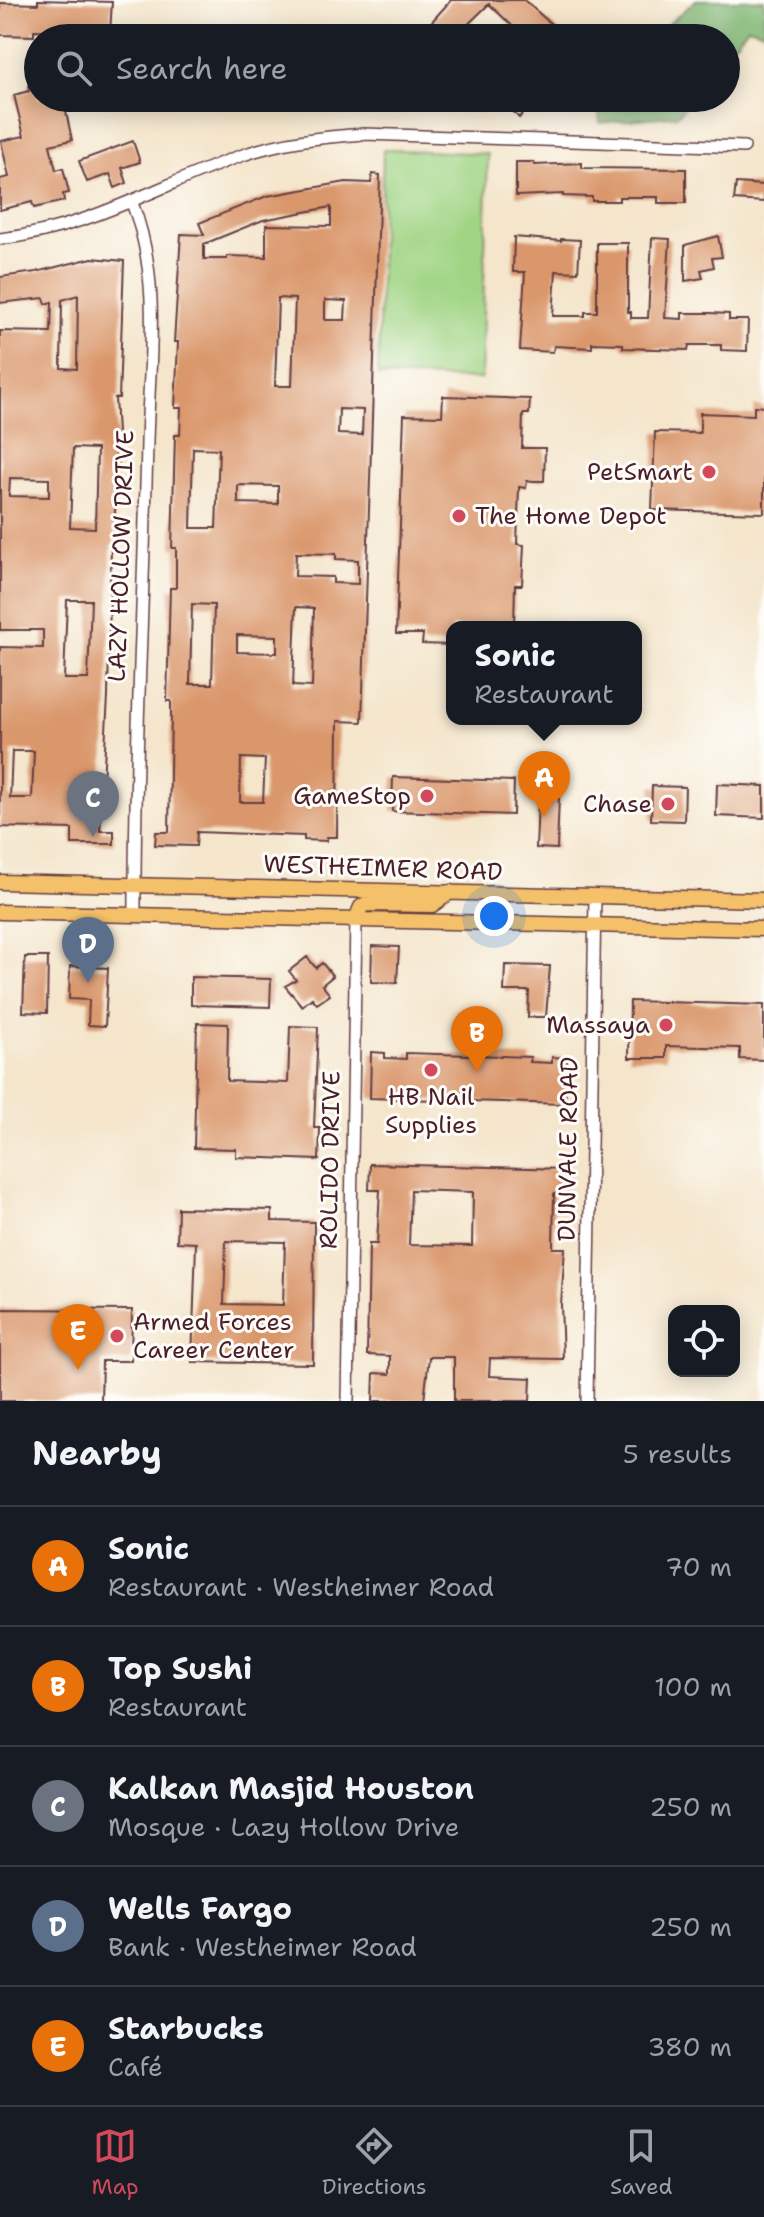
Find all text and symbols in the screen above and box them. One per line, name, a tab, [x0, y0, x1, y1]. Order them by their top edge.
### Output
search box	[24, 24, 740, 112]
icon: search	[52, 46, 96, 90]
text: Search here	[116, 48, 287, 89]
street label: LAZY HOLLOW DRIVE	[101, 429, 141, 683]
place label: PetSmart	[587, 456, 693, 488]
marker: PetSmart	[700, 463, 718, 481]
place label: The Home Depot	[475, 500, 667, 532]
marker: The Home Depot	[450, 507, 468, 525]
popup	[446, 621, 642, 725]
text: Sonic	[474, 635, 556, 676]
text: Restaurant	[474, 676, 614, 711]
pin: A	[518, 751, 570, 817]
pin: C	[67, 771, 119, 837]
place label: GameStop	[293, 780, 411, 812]
marker: GameStop	[418, 787, 436, 805]
place label: Chase	[583, 788, 652, 820]
marker: Chase	[659, 795, 677, 813]
street label: WESTHEIMER ROAD	[263, 848, 503, 888]
your location	[474, 896, 514, 936]
pin: D	[62, 917, 114, 983]
pin: B	[451, 1006, 503, 1072]
place label: Massaya	[546, 1009, 650, 1041]
marker: Massaya	[657, 1016, 675, 1034]
street label: DUNVALE ROAD	[550, 1056, 586, 1242]
marker: HB Nail Supplies	[422, 1061, 440, 1079]
street label: ROLIDO DRIVE	[312, 1071, 348, 1249]
place label: HB Nail Supplies	[385, 1081, 477, 1141]
pin: E	[52, 1304, 104, 1370]
map controls	[668, 1305, 740, 1377]
button: locate	[668, 1305, 740, 1377]
place label: Armed Forces Career Center	[133, 1306, 294, 1366]
marker: Armed Forces Career Center	[108, 1327, 126, 1345]
text: Nearby	[32, 1430, 162, 1476]
text: 5 results	[623, 1436, 732, 1471]
text: Sonic	[108, 1528, 189, 1569]
text: A	[48, 1549, 68, 1584]
text: 70 m	[665, 1549, 732, 1584]
text: Restaurant · Westheimer Road	[108, 1569, 494, 1604]
text: Top Sushi	[108, 1648, 252, 1689]
text: B	[50, 1669, 66, 1704]
text: 100 m	[654, 1669, 732, 1704]
text: Restaurant	[108, 1689, 247, 1724]
text: Kalkan Masjid Houston	[108, 1768, 474, 1809]
text: C	[50, 1789, 66, 1824]
text: 250 m	[649, 1789, 732, 1824]
text: Mosque · Lazy Hollow Drive	[108, 1809, 460, 1844]
text: Wells Fargo	[108, 1888, 292, 1929]
text: D	[49, 1909, 67, 1944]
text: 250 m	[649, 1909, 732, 1944]
text: Bank · Westheimer Road	[108, 1929, 417, 1964]
text: Starbucks	[108, 2008, 264, 2049]
text: E	[49, 2029, 67, 2064]
text: 380 m	[647, 2029, 732, 2064]
text: Café	[108, 2049, 163, 2084]
tab: Map	[92, 2124, 139, 2201]
tab: Directions	[322, 2124, 427, 2201]
tab: Saved	[610, 2124, 672, 2201]

